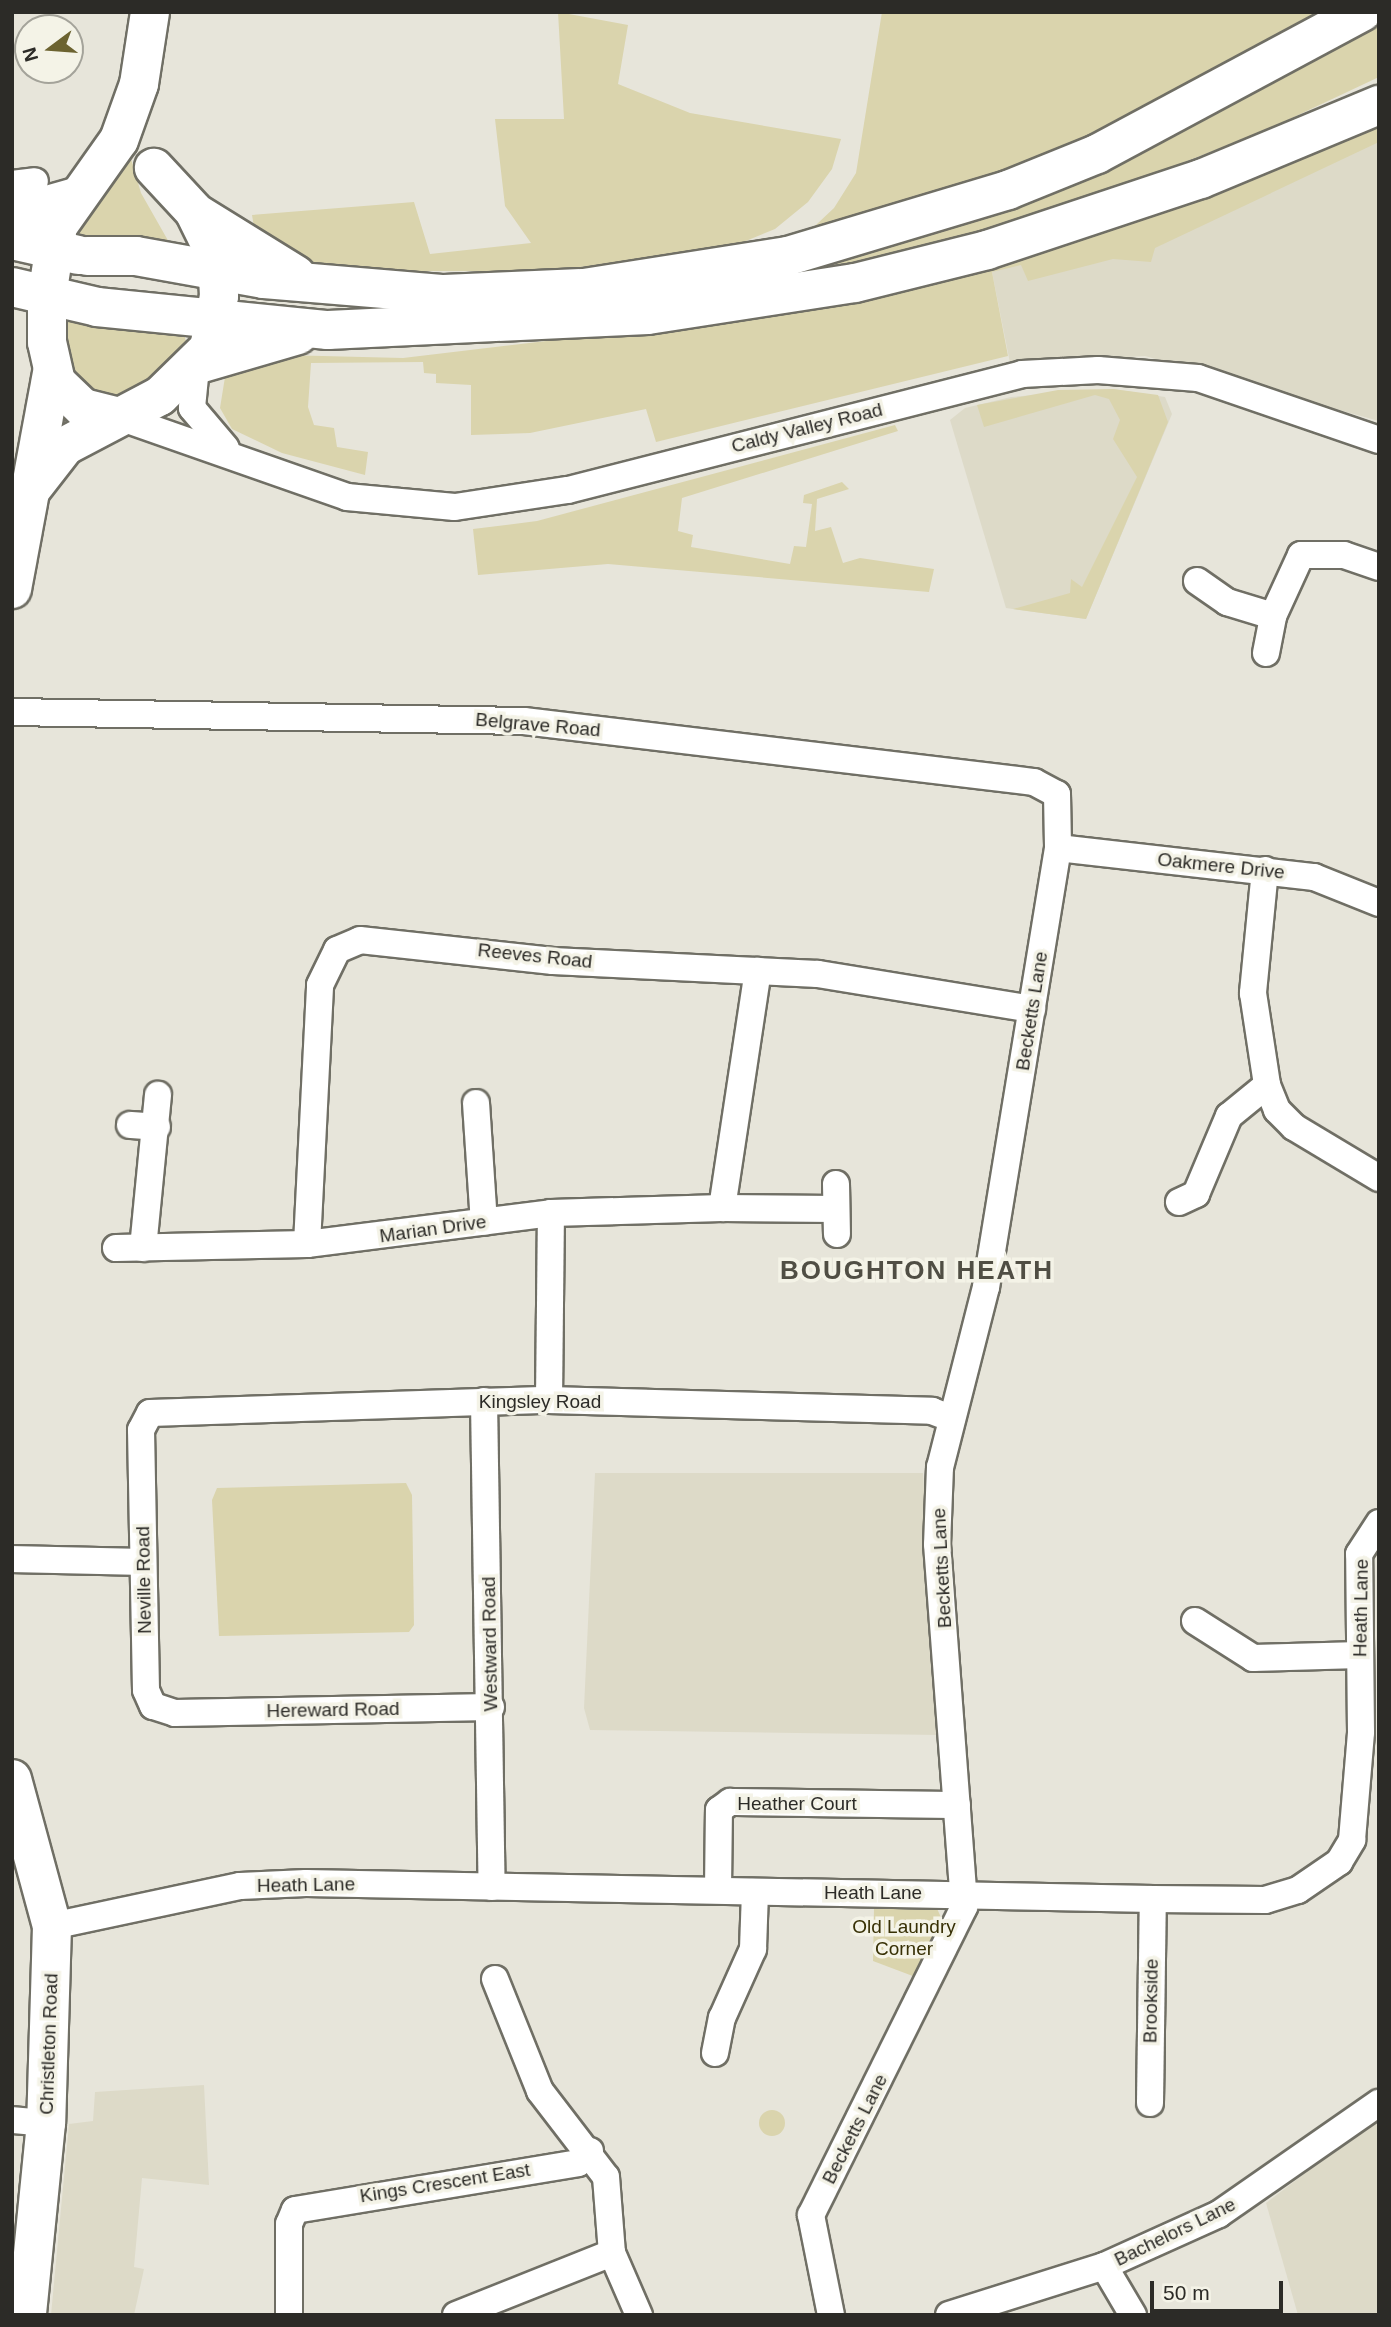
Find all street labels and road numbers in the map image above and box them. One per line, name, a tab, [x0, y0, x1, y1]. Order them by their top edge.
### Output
street label: Caldy Valley Road	[729, 398, 885, 458]
street label: Belgrave Road	[474, 708, 602, 742]
street label: Oakmere Drive	[1156, 848, 1286, 884]
street label: Reeves Road	[477, 939, 593, 973]
street label: Becketts Lane	[1011, 950, 1053, 1072]
street label: Marian Drive	[378, 1210, 488, 1248]
street label: Kingsley Road	[479, 1391, 601, 1413]
street label: Becketts Lane	[927, 1507, 957, 1629]
street label: Neville Road	[132, 1526, 156, 1634]
street label: Heath Lane	[1349, 1559, 1373, 1657]
street label: Westward Road	[477, 1576, 503, 1712]
street label: Hereward Road	[266, 1697, 400, 1723]
street label: Heather Court	[737, 1793, 857, 1815]
street label: Heath Lane	[257, 1873, 355, 1897]
street label: Heath Lane	[824, 1882, 922, 1904]
street label: Brookside	[1139, 1959, 1163, 2043]
street label: Christleton Road	[35, 1973, 63, 2115]
street label: Becketts Lane	[818, 2070, 892, 2188]
street label: Kings Crescent East	[358, 2158, 532, 2208]
street label: Bachelors Lane	[1111, 2193, 1239, 2271]

